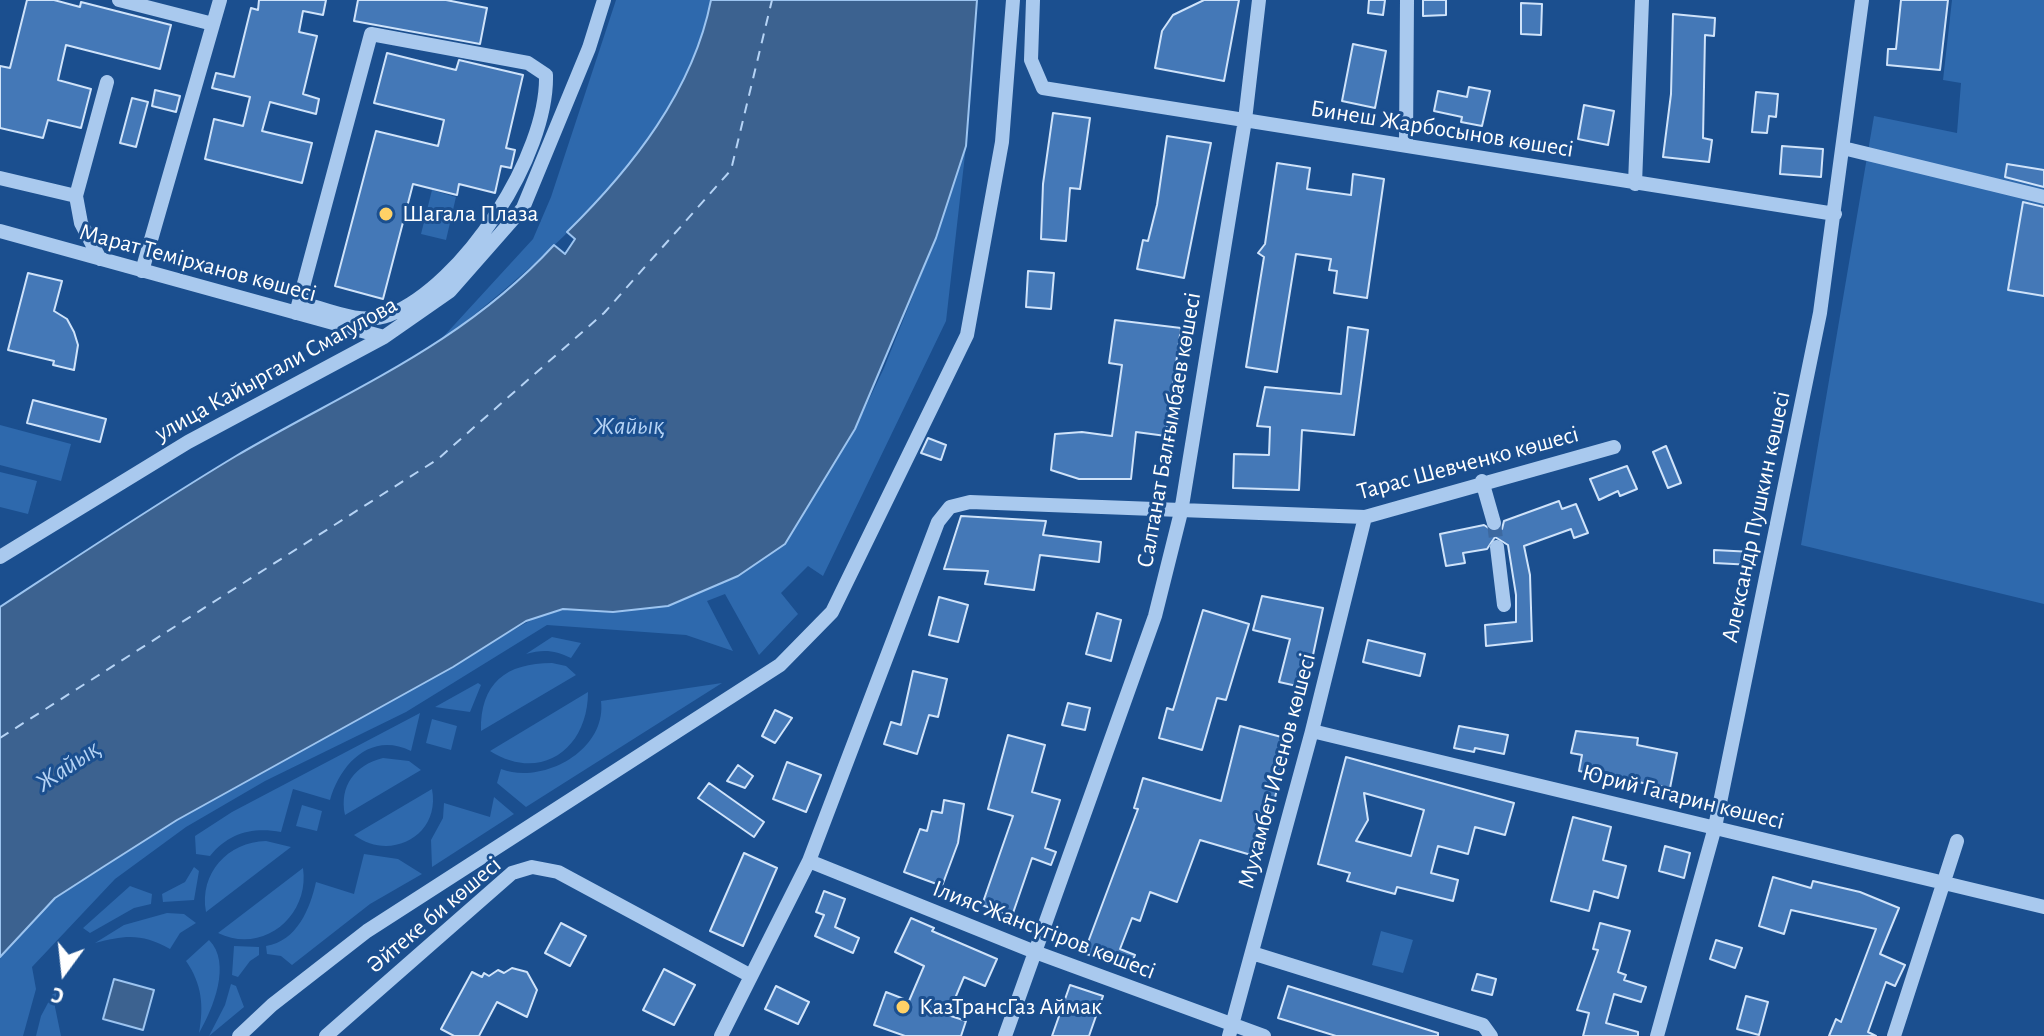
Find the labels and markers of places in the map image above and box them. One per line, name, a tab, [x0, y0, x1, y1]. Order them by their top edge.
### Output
place label: Шагала Плаза	[402, 200, 539, 228]
marker: Шагала Плаза	[377, 205, 395, 223]
place label: КазТрансГаз Аймак	[919, 993, 1102, 1021]
marker: КазТрансГаз Аймак	[894, 998, 912, 1016]

